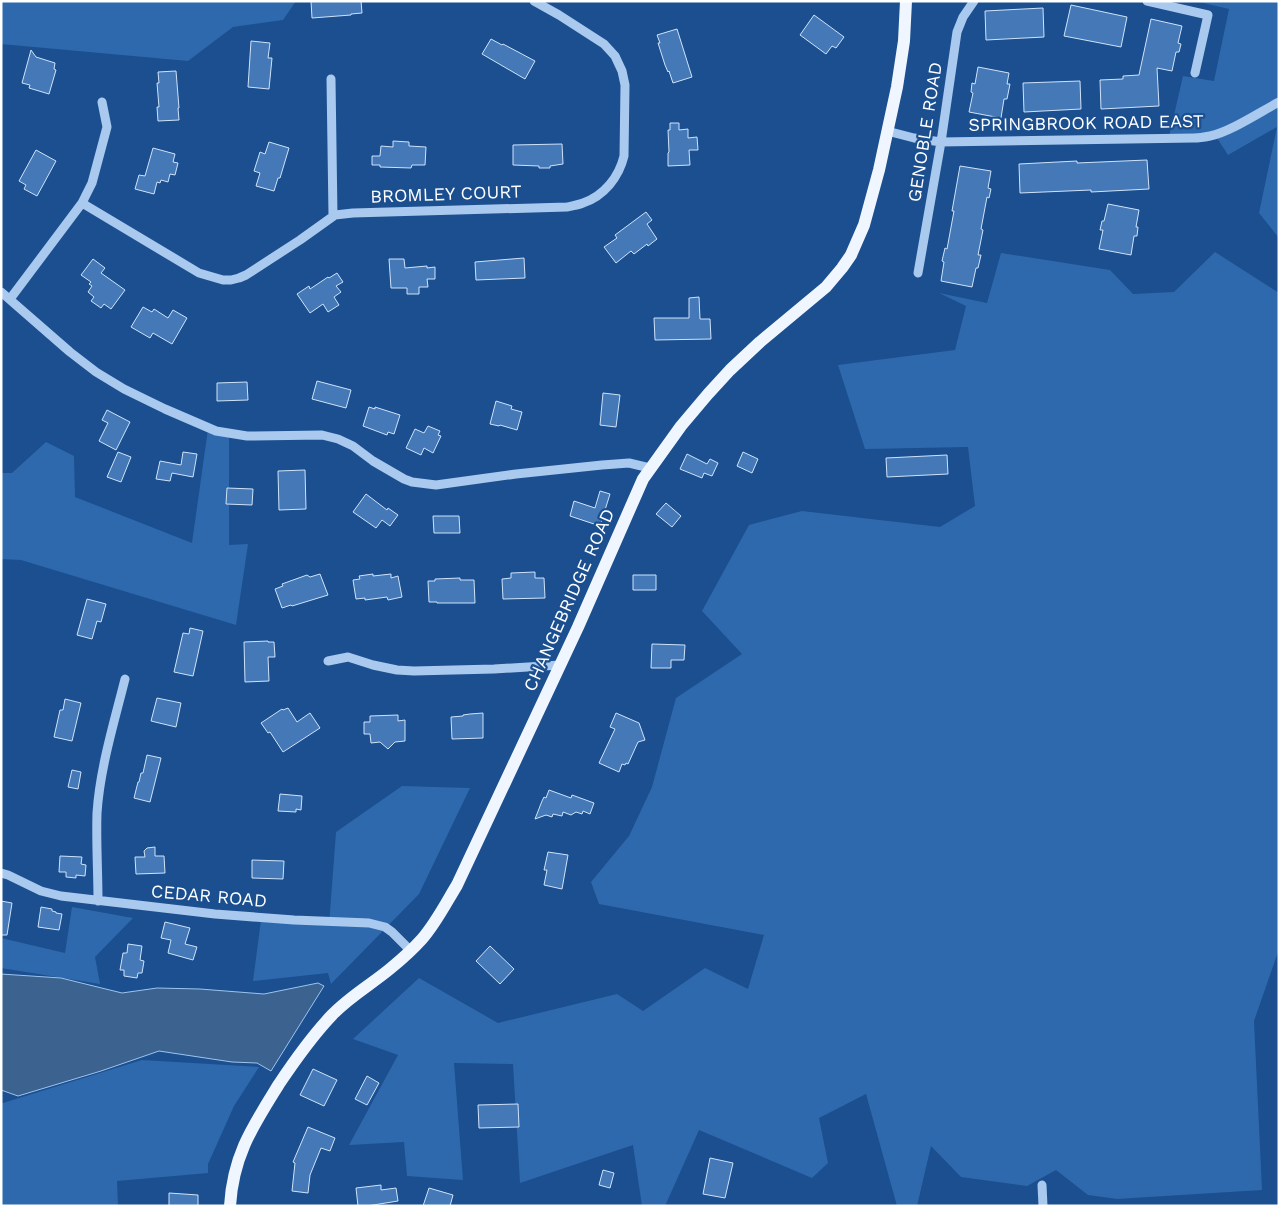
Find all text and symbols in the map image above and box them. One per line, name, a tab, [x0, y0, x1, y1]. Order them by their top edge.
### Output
street label: GENOBLE ROAD	[903, 61, 946, 203]
street label: SPRINGBROOK ROAD EAST	[968, 110, 1204, 135]
street label: BROMLEY COURT	[370, 180, 522, 207]
street label: CHANGEBRIDGE ROAD	[519, 505, 618, 694]
street label: CEDAR ROAD	[150, 880, 268, 911]

